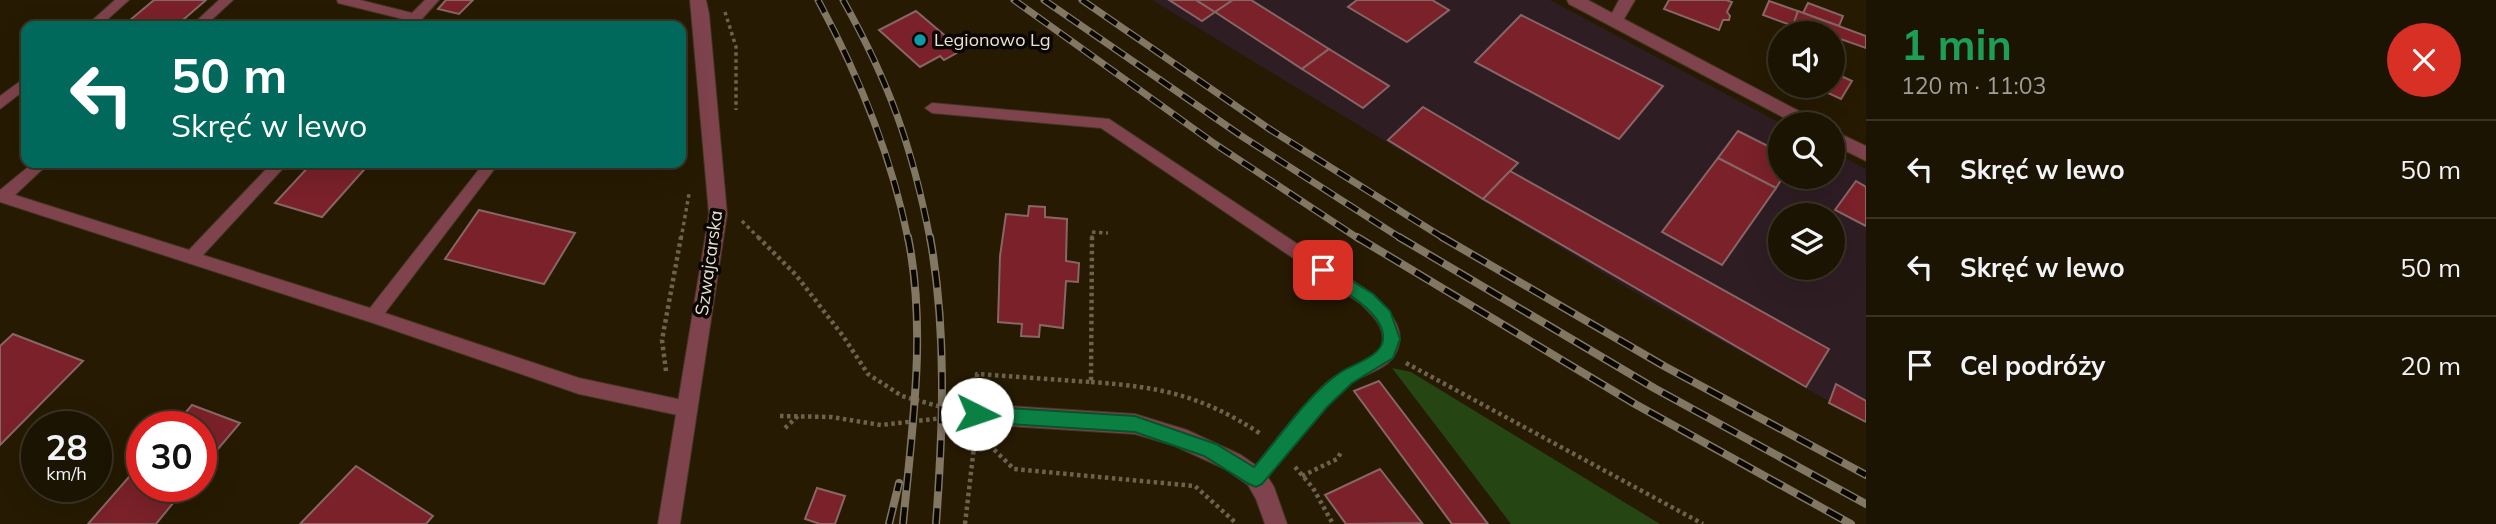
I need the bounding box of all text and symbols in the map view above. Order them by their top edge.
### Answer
text: 1 min [1901,18,2012,71]
map controls [1768,21,1845,280]
button: sound [1768,21,1845,98]
button: close [2387,23,2461,97]
place label: Legionowo Lg [934,28,1051,51]
marker: Legionowo Lg [912,32,928,48]
text: 50 m [171,44,287,105]
icon: left [56,49,147,140]
text: 120 m · 11:03 [1901,71,2046,100]
text: Skręć w lewo [171,105,367,145]
button: search [1768,112,1845,189]
icon: left [1901,150,1939,188]
text: Skręć w lewo [1960,153,2125,186]
text: 50 m [2400,153,2461,186]
button: layers [1768,203,1845,280]
street label: Szwajcarska [690,209,727,317]
pin [1293,240,1353,300]
icon: left [1901,248,1939,286]
icon: arrive [1304,251,1342,289]
text: Skręć w lewo [1960,251,2125,284]
text: 50 m [2400,251,2461,284]
icon: arrive [1901,346,1939,384]
text: Cel podróży [1960,349,2105,382]
text: 20 m [2400,349,2461,382]
position arrow [940,377,1014,451]
speed limit sign: 30 [126,411,217,502]
text: 28 [45,425,88,469]
text: km/h [46,462,87,485]

